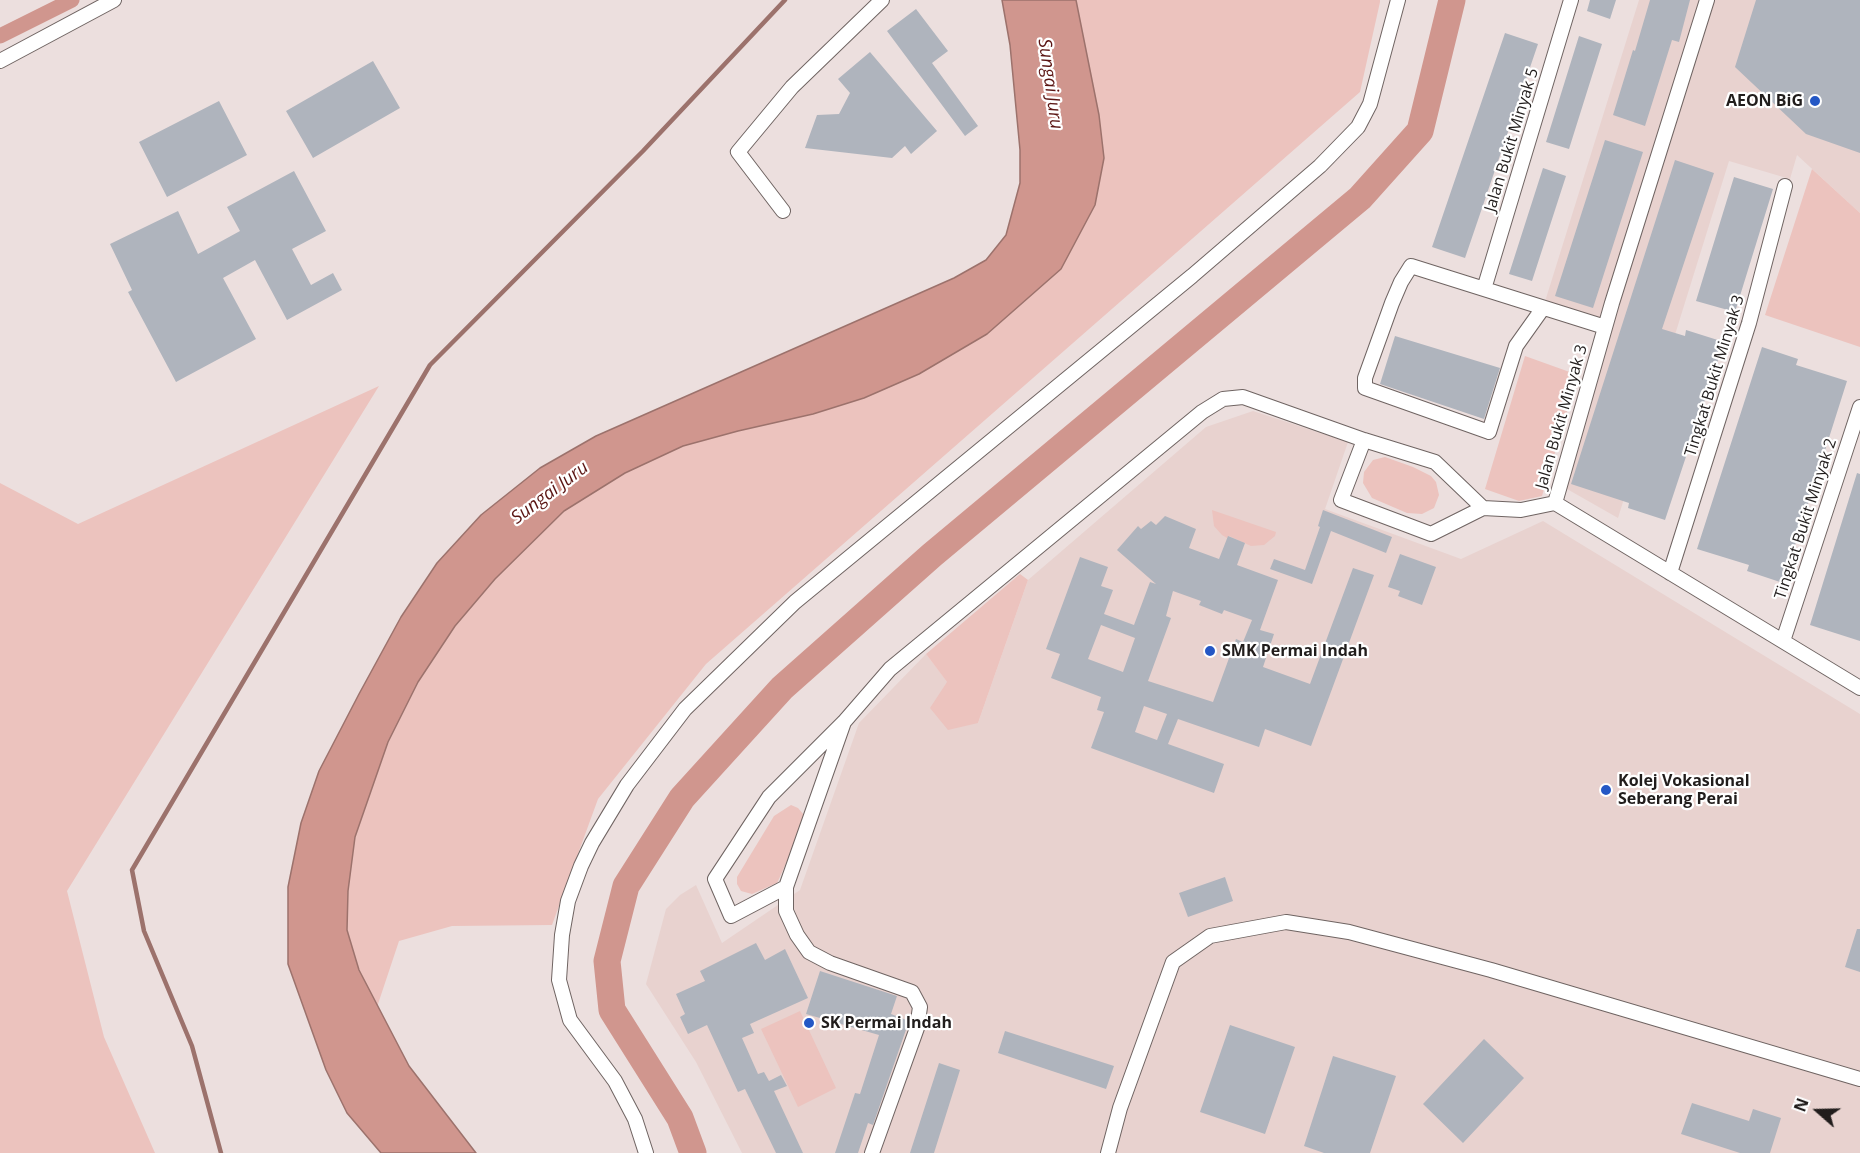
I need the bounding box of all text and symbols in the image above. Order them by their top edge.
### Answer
water label: Sungai Juru [1033,37,1067,131]
street label: Jalan Bukit Minyak 5 [1481,66,1543,214]
place label: AEON BiG [1726,91,1803,111]
marker: AEON BiG [1808,94,1822,108]
street label: Tingkat Bukit Minyak 3 [1681,293,1749,459]
street label: Jalan Bukit Minyak 3 [1532,343,1592,491]
street label: Tingkat Bukit Minyak 2 [1771,436,1841,602]
water label: Sungai Juru [507,457,593,529]
place label: SMK Permai Indah [1222,641,1368,661]
marker: SMK Permai Indah [1203,644,1217,658]
place label: Kolej Vokasional Seberang Perai [1618,771,1750,809]
marker: Kolej Vokasional Seberang Perai [1599,783,1613,797]
place label: SK Permai Indah [821,1013,952,1033]
marker: SK Permai Indah [802,1016,816,1030]
north arrow [1788,1081,1848,1141]
text: N [1789,1095,1814,1115]

